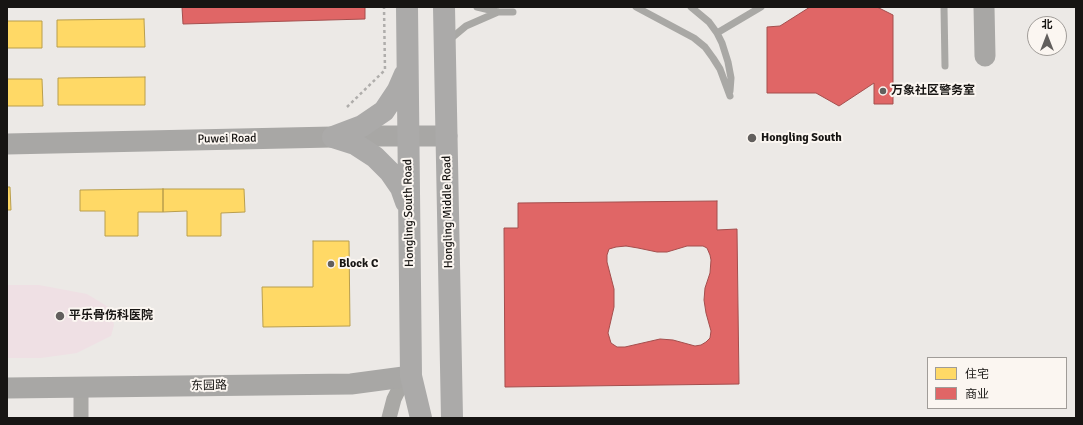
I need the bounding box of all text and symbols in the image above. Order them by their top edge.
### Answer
north arrow [1027,16,1067,56]
text: 北 [1042,18,1053,31]
place label: 万象社区警务室 [891,84,975,98]
marker: 万象社区警务室 [878,86,888,96]
street label: Puwei Road [197,131,257,147]
place label: Hongling South [761,131,842,145]
marker: Hongling South [746,132,758,144]
street label: Hongling Middle Road [440,155,456,269]
street label: Hongling South Road [401,159,417,267]
place label: Block C [339,257,378,271]
marker: Block C [326,259,336,269]
place label: 平乐骨伤科医院 [69,309,153,323]
marker: 平乐骨伤科医院 [54,310,66,322]
legend [927,357,1067,409]
text: 住宅 [965,367,989,382]
street label: 东园路 [191,378,227,394]
text: 商业 [965,387,989,402]

